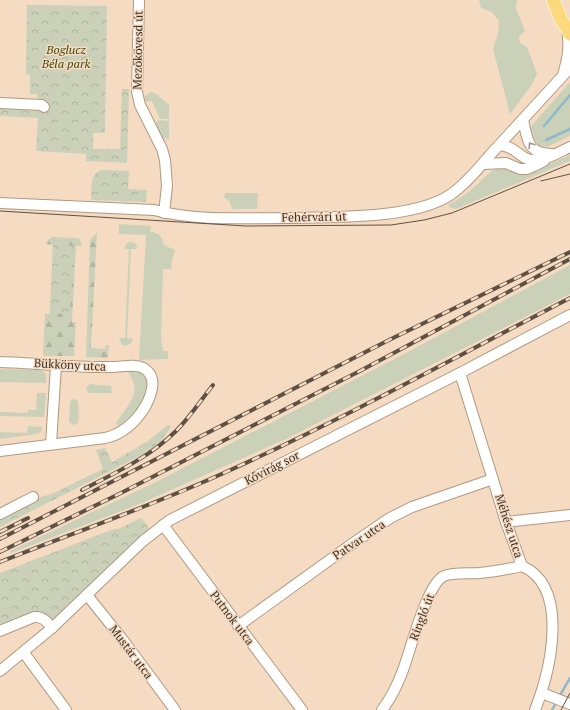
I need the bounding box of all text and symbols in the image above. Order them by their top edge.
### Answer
street label: Mezőkövesd út [129,10,146,90]
park label: Boglucz Béla park [41,42,91,71]
one-way arrow [528,142,536,149]
street label: Fehérvári út [281,208,347,225]
street label: Bükköny utca [34,355,106,374]
street label: Kővirág sor [242,447,302,488]
street label: Méhész utca [492,492,527,560]
street label: Patvar utca [330,517,388,563]
street label: Putnok utca [207,587,258,648]
street label: Ringló út [406,591,438,642]
street label: Mustár utca [106,622,157,682]

